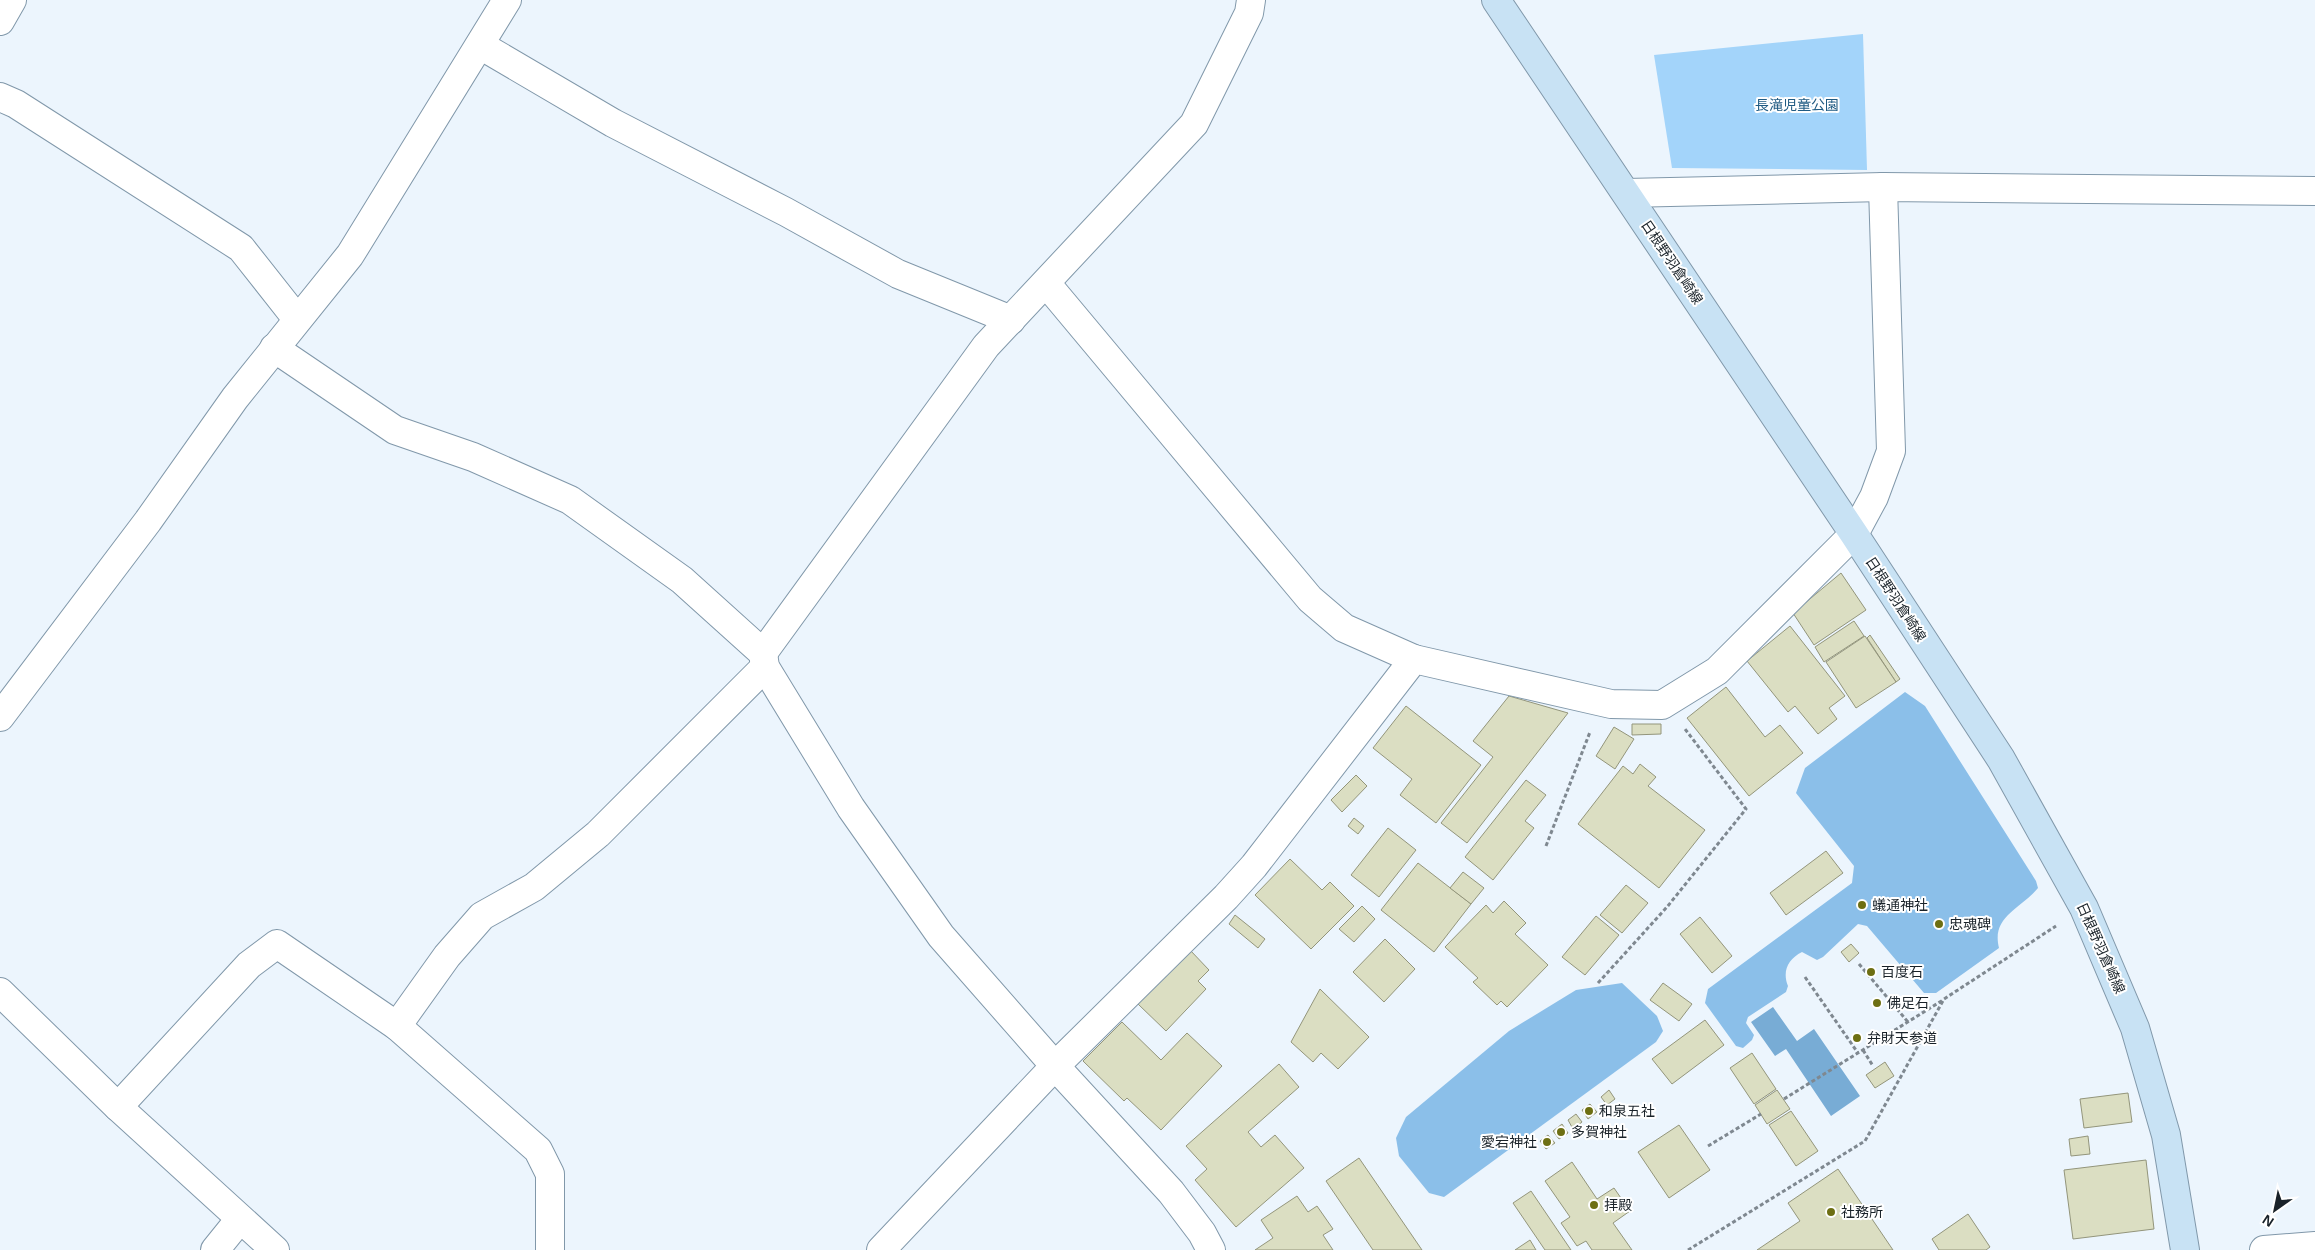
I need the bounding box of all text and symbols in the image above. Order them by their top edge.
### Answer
park label: 長滝児童公園 [1755,97,1839,113]
street label: 日根野羽倉崎線 [1638,217,1706,307]
street label: 日根野羽倉崎線 [1863,554,1929,644]
place label: 蟻通神社 [1872,897,1928,913]
marker: 蟻通神社 [1856,899,1868,911]
street label: 日根野羽倉崎線 [2074,900,2128,996]
place label: 忠魂碑 [1949,916,1991,932]
marker: 忠魂碑 [1933,918,1945,930]
place label: 百度石 [1881,964,1923,980]
marker: 百度石 [1865,966,1877,978]
place label: 佛足石 [1887,995,1929,1011]
marker: 佛足石 [1871,997,1883,1009]
place label: 弁財天参道 [1867,1030,1937,1046]
marker: 弁財天参道 [1851,1032,1863,1044]
place label: 和泉五社 [1599,1103,1655,1119]
marker: 和泉五社 [1583,1105,1595,1117]
place label: 多賀神社 [1571,1124,1627,1140]
marker: 多賀神社 [1555,1126,1567,1138]
place label: 愛宕神社 [1481,1134,1537,1150]
marker: 愛宕神社 [1541,1136,1553,1148]
north arrow [2250,1185,2300,1235]
place label: 拝殿 [1604,1197,1632,1213]
marker: 拝殿 [1588,1199,1600,1211]
place label: 社務所 [1841,1204,1883,1220]
marker: 社務所 [1825,1206,1837,1218]
text: N [2259,1211,2277,1230]

